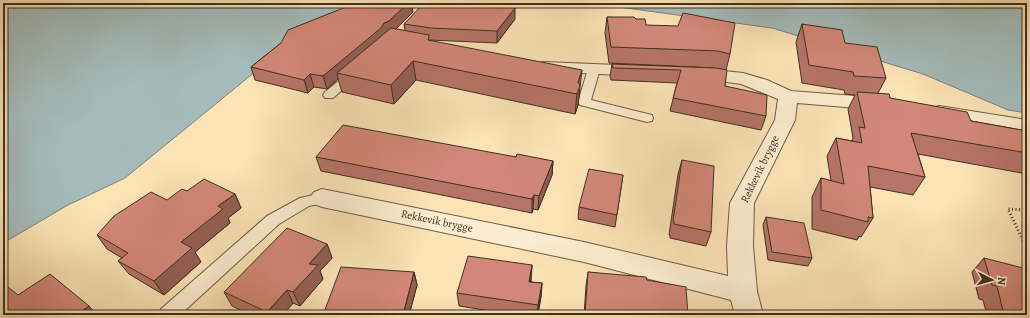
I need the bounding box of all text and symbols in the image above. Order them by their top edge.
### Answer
street label: Rekkevik brygge [737,133,783,205]
street label: Rekkevik brygge [400,206,474,236]
north arrow [972,260,1012,300]
text: N [994,276,1009,286]

